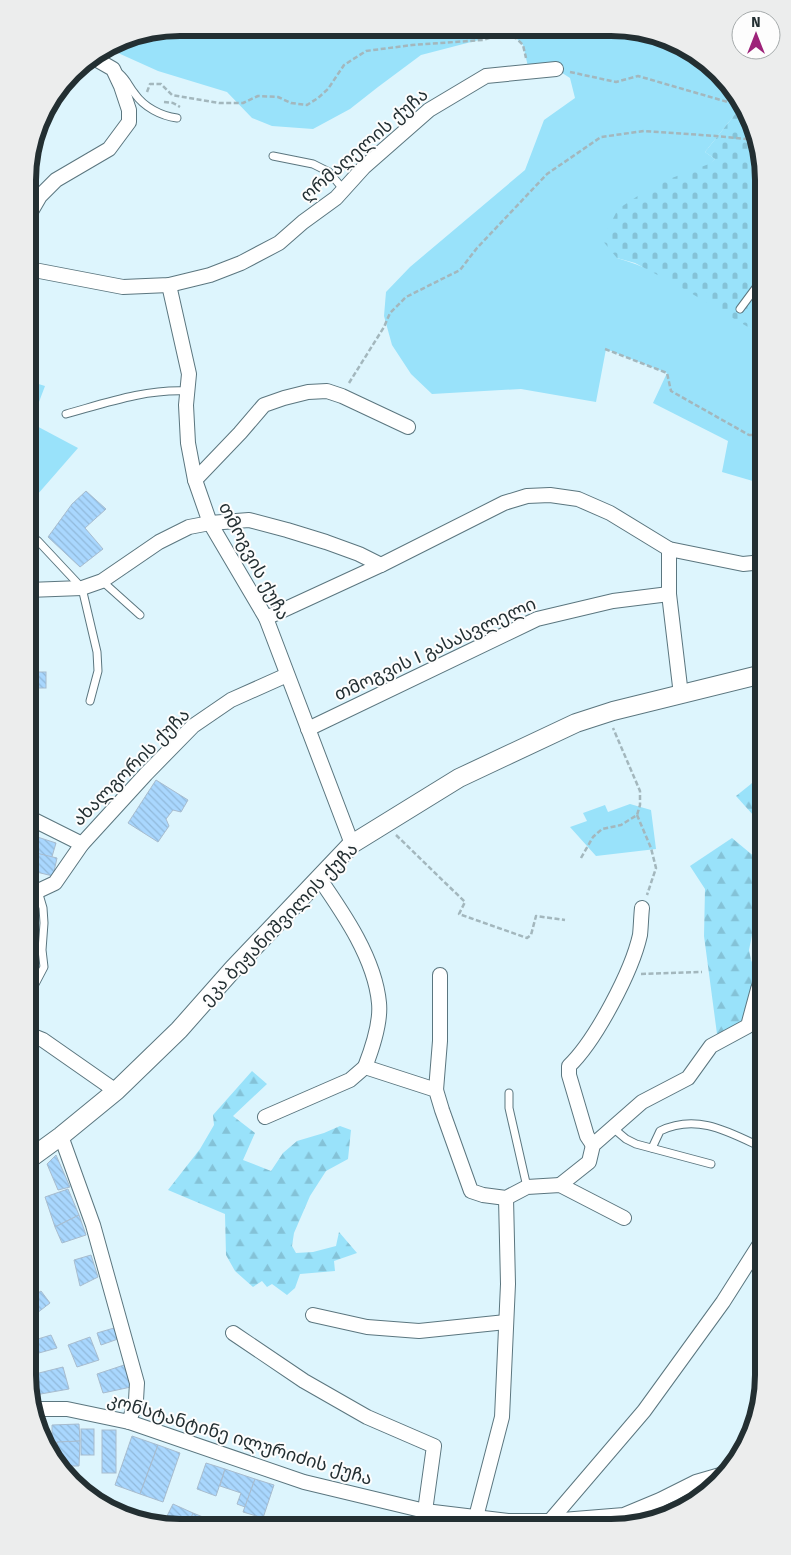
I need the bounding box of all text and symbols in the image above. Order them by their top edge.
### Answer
north arrow [731,10,781,60]
text: N [751,14,761,31]
street label: ღრმაღელის ქუჩა [296,83,432,207]
street label: თმოგვის ქუჩა [214,498,294,624]
street label: თმოგვის I გასასვლელი [331,593,539,705]
street label: ახალგორის ქუჩა [68,704,194,830]
street label: ეკა ბეჟანიშვილის ქუჩა [195,838,363,1010]
street label: კონსტანტინე ილურიძის ქუჩა [105,1388,375,1490]

